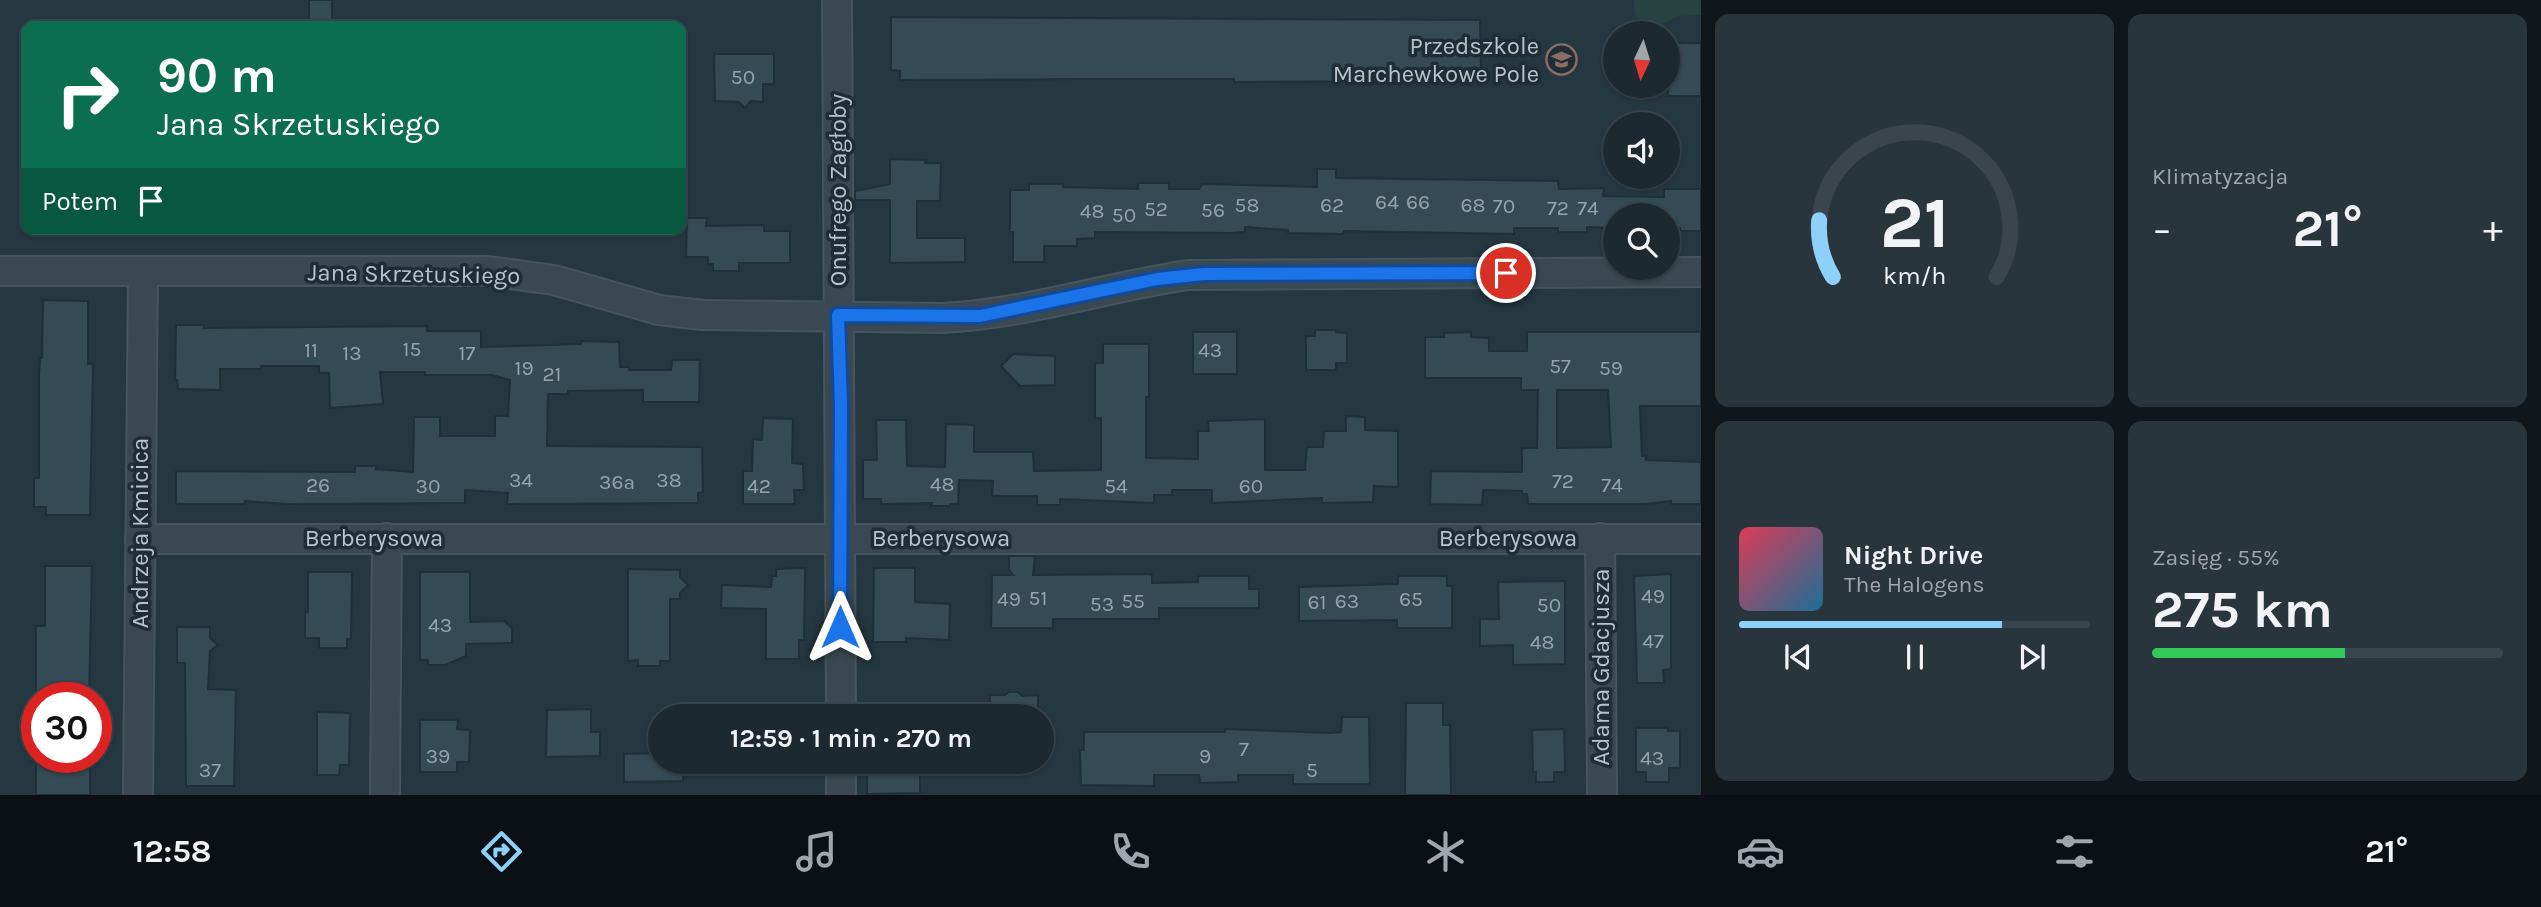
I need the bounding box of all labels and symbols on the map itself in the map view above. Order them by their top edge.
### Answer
north arrow [1603,21,1680,98]
place label: Przedszkole Marchewkowe Pole [1333,32,1539,88]
school or university icon: Przedszkole Marchewkowe Pole [1545,43,1579,77]
house number: 50 [731,65,755,89]
street label: Onufrego Zagłoby [824,94,852,286]
house number: 64 [1375,190,1399,214]
house number: 66 [1406,190,1430,214]
house number: 58 [1235,193,1259,217]
house number: 62 [1320,193,1344,217]
house number: 68 [1461,193,1485,217]
house number: 70 [1493,194,1515,218]
house number: 72 [1547,196,1569,220]
house number: 74 [1577,196,1599,220]
house number: 52 [1144,197,1168,221]
house number: 56 [1201,198,1225,222]
house number: 48 [1080,199,1104,223]
house number: 50 [1112,203,1136,227]
pin [1476,243,1536,303]
street label: Jana Skrzetuskiego [307,258,521,290]
house number: 15 [403,337,421,361]
house number: 11 [304,338,318,362]
house number: 43 [1198,338,1222,362]
house number: 13 [342,341,362,365]
house number: 17 [459,341,476,365]
house number: 57 [1549,354,1571,378]
house number: 19 [514,356,534,380]
house number: 59 [1599,356,1623,380]
house number: 21 [542,362,562,386]
street label: Andrzeja Kmicica [126,438,154,628]
house number: 34 [509,468,533,492]
house number: 38 [656,468,682,492]
house number: 72 [1552,469,1574,493]
house number: 36a [599,470,635,494]
house number: 48 [930,472,954,496]
house number: 26 [306,473,330,497]
house number: 74 [1601,473,1623,497]
house number: 30 [416,474,440,498]
house number: 42 [747,474,771,498]
house number: 54 [1104,474,1128,498]
house number: 60 [1239,474,1263,498]
street label: Berberysowa [305,524,443,552]
street label: Berberysowa [872,524,1010,552]
street label: Berberysowa [1439,524,1577,552]
street label: Adama Gdacjusza [1587,568,1615,766]
house number: 49 [1641,584,1665,608]
house number: 51 [1029,586,1047,610]
house number: 49 [997,587,1021,611]
house number: 65 [1399,587,1423,611]
house number: 55 [1121,589,1145,613]
house number: 63 [1335,589,1359,613]
position arrow [803,590,877,664]
house number: 61 [1308,590,1326,614]
house number: 53 [1090,592,1114,616]
house number: 50 [1537,593,1561,617]
house number: 43 [428,613,452,637]
house number: 47 [1642,629,1664,653]
house number: 48 [1530,630,1554,654]
speed limit sign: 30 [21,682,112,773]
house number: 7 [1239,737,1249,761]
house number: 39 [426,744,450,768]
house number: 9 [1199,744,1211,768]
house number: 43 [1640,746,1664,770]
house number: 37 [199,758,221,782]
house number: 5 [1306,758,1318,782]

